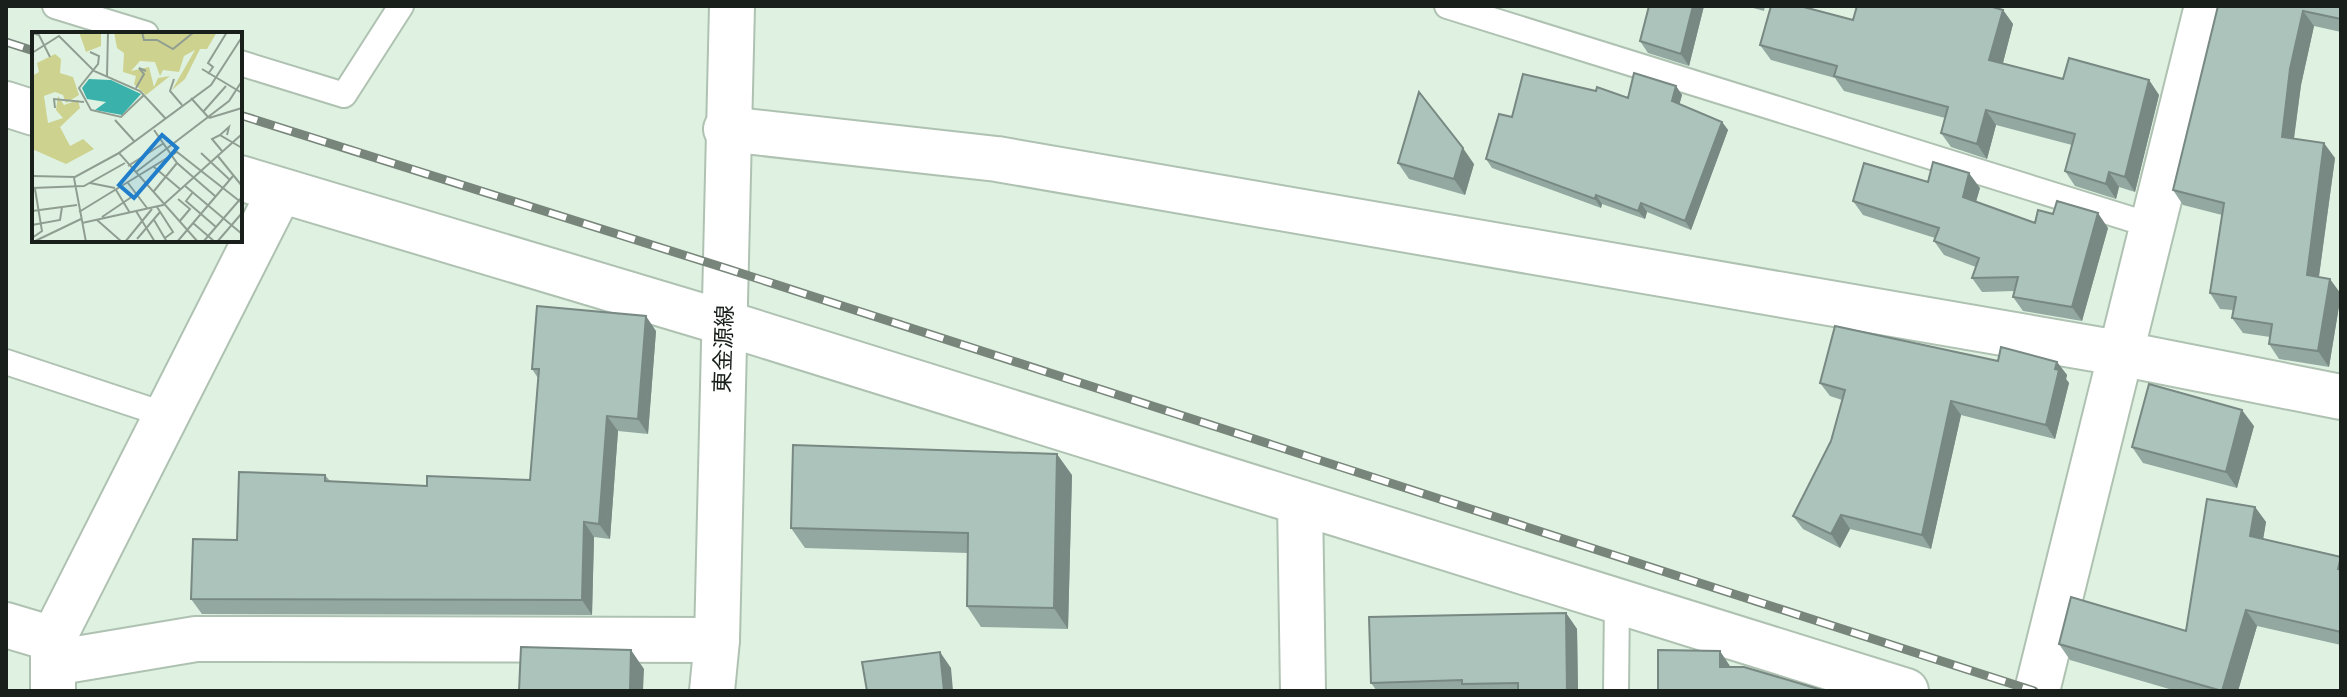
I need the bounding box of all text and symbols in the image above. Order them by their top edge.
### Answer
inset map [32,32,242,242]
street label: 東金源線 [709,305,739,393]

